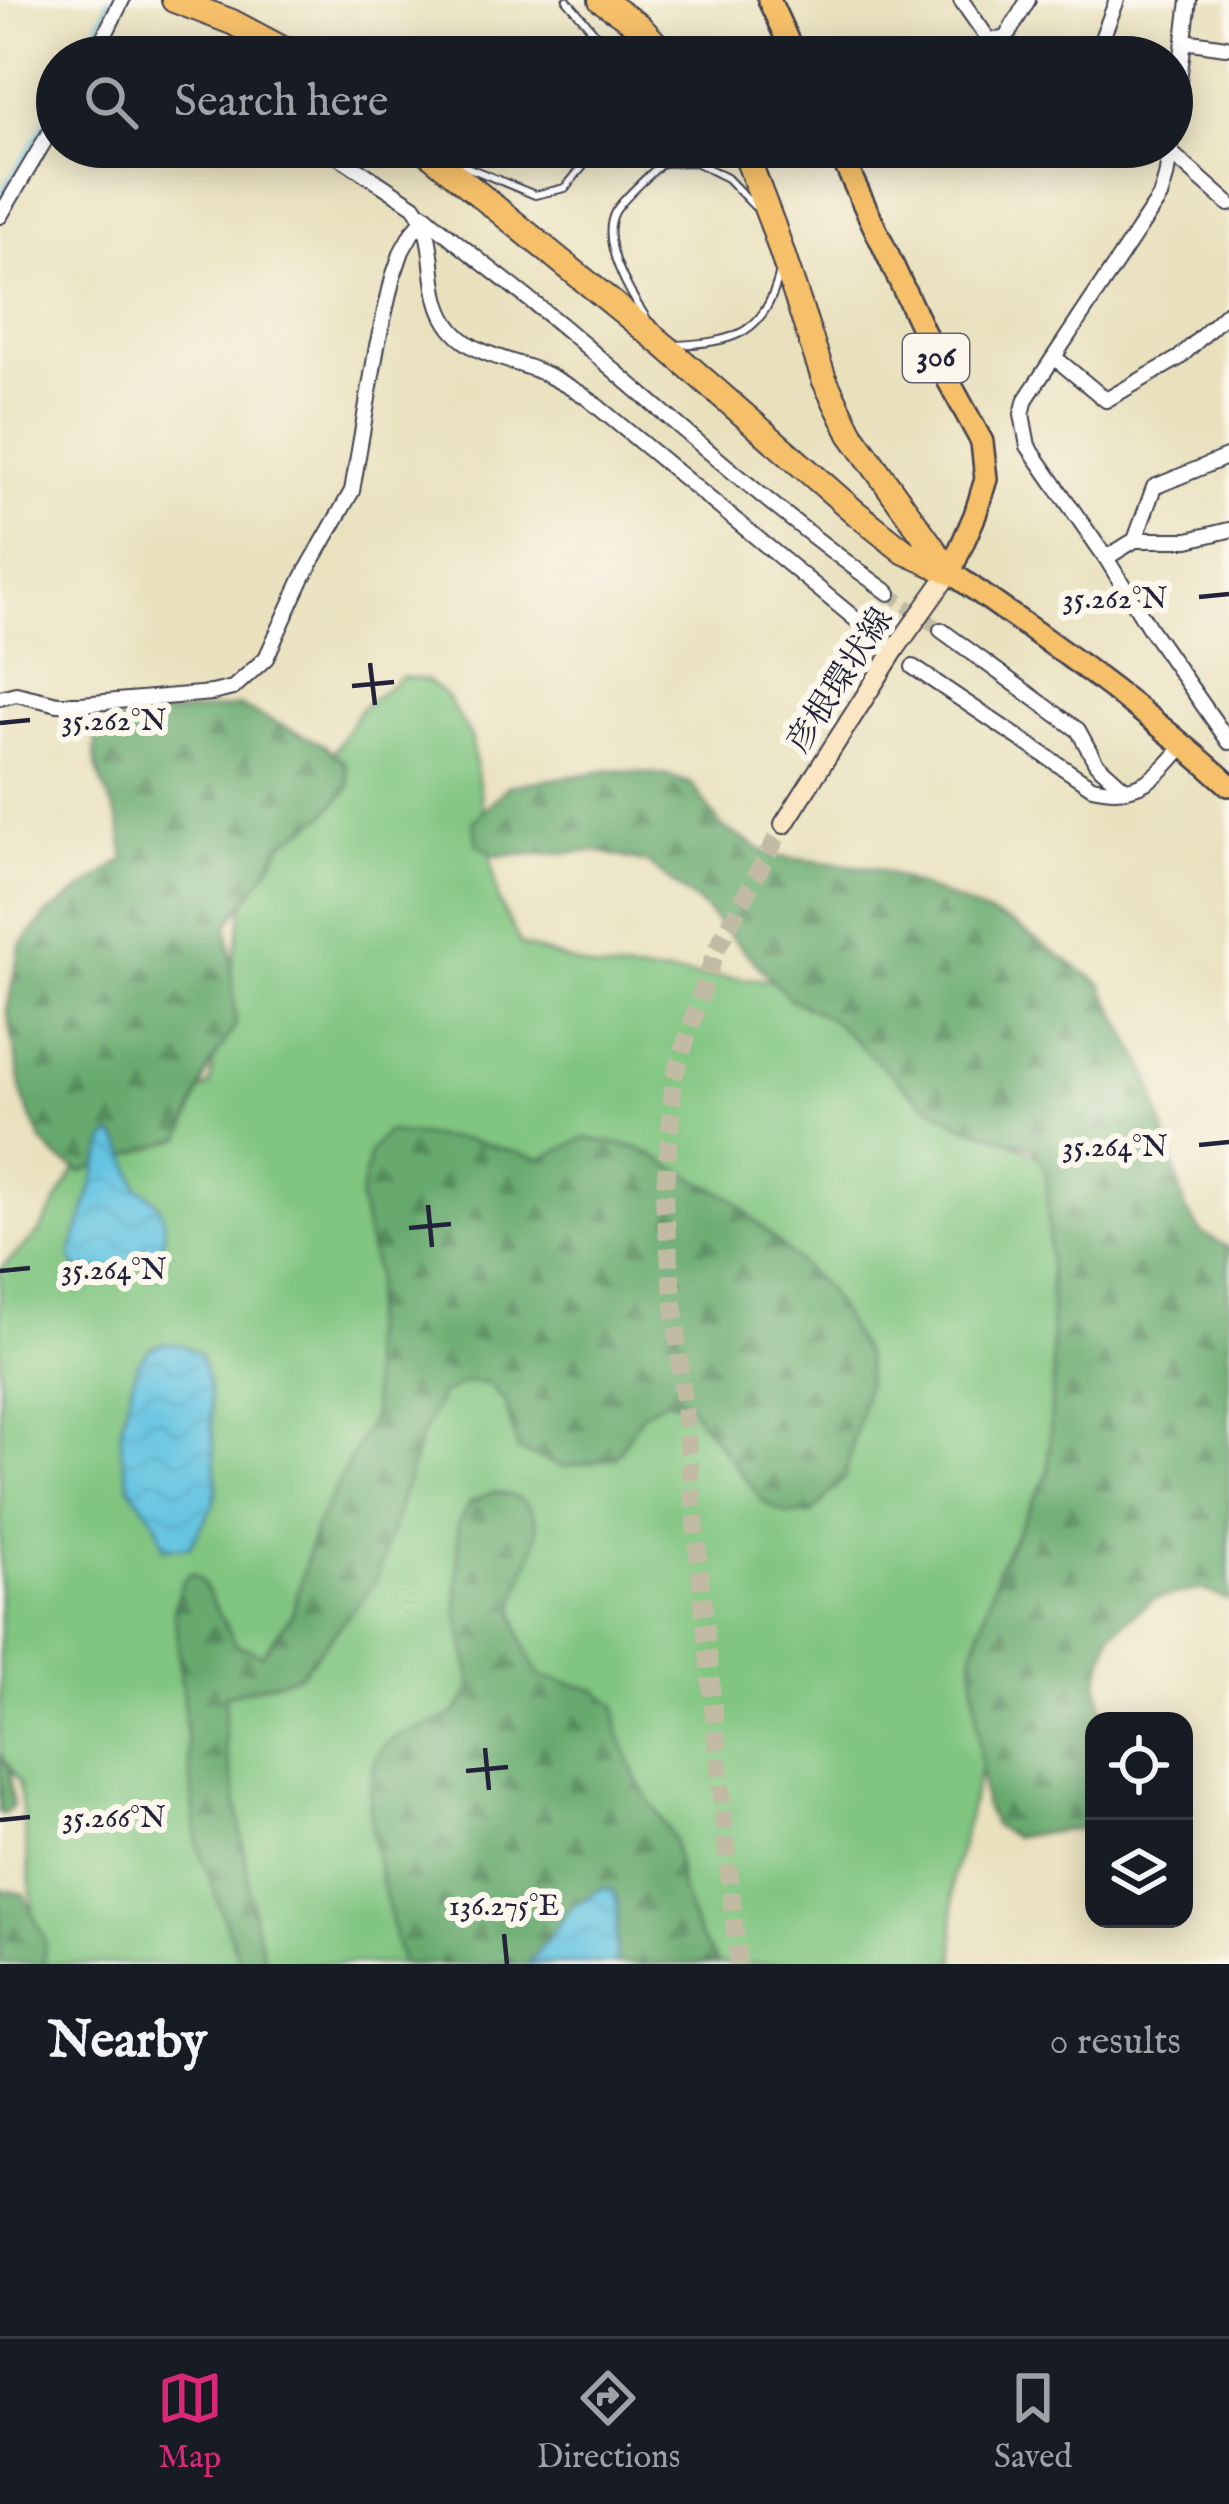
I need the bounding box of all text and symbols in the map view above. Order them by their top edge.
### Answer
search box [36,36,1193,168]
icon: search [78,69,144,135]
text: Search here [174,74,388,131]
road number: 306 [903,334,969,382]
text: 35.262°N [1063,581,1167,619]
street label: 彦根環状線 [778,600,904,762]
text: 35.262°N [62,703,166,741]
text: 35.264°N [1062,1129,1168,1167]
text: 35.264°N [61,1252,167,1290]
map controls [1085,1712,1193,1928]
button: locate [1085,1712,1193,1820]
text: 35.266°N [62,1800,166,1838]
button: layers [1085,1820,1193,1928]
text: 136.275°E [449,1888,559,1926]
text: Nearby [48,2010,207,2075]
text: 0 results [1049,2018,1181,2067]
tab: Map [157,2365,223,2479]
tab: Directions [537,2365,680,2479]
tab: Saved [994,2365,1072,2479]

